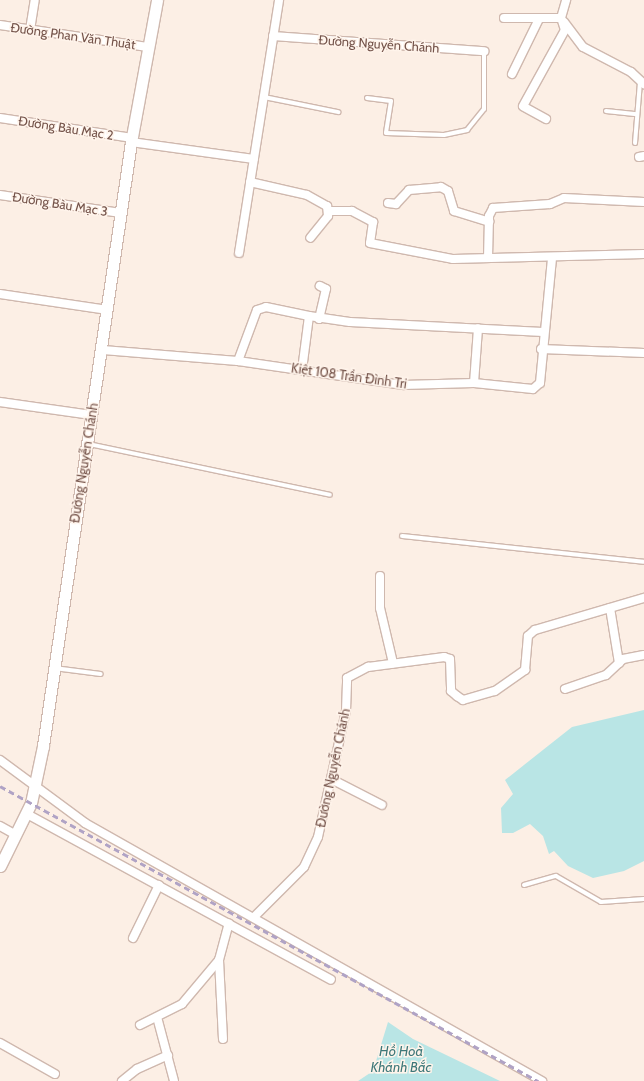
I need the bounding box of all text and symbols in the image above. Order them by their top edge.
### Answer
street label: Đường Phan Văn Thuật [10,20,136,52]
street label: Đường Nguyễn Chánh [318,32,440,56]
street label: Đường Bàu Mạc 2 [17,113,115,143]
street label: Đường Bàu Mạc 3 [11,189,109,219]
street label: Kiệt 108 Trần Đình Tri [290,360,408,392]
street label: Đường Nguyễn Chánh [67,402,101,524]
street label: Đường Nguyễn Chánh [313,707,353,829]
water label: Hồ Hoà Khánh Bắc [371,1043,431,1076]

